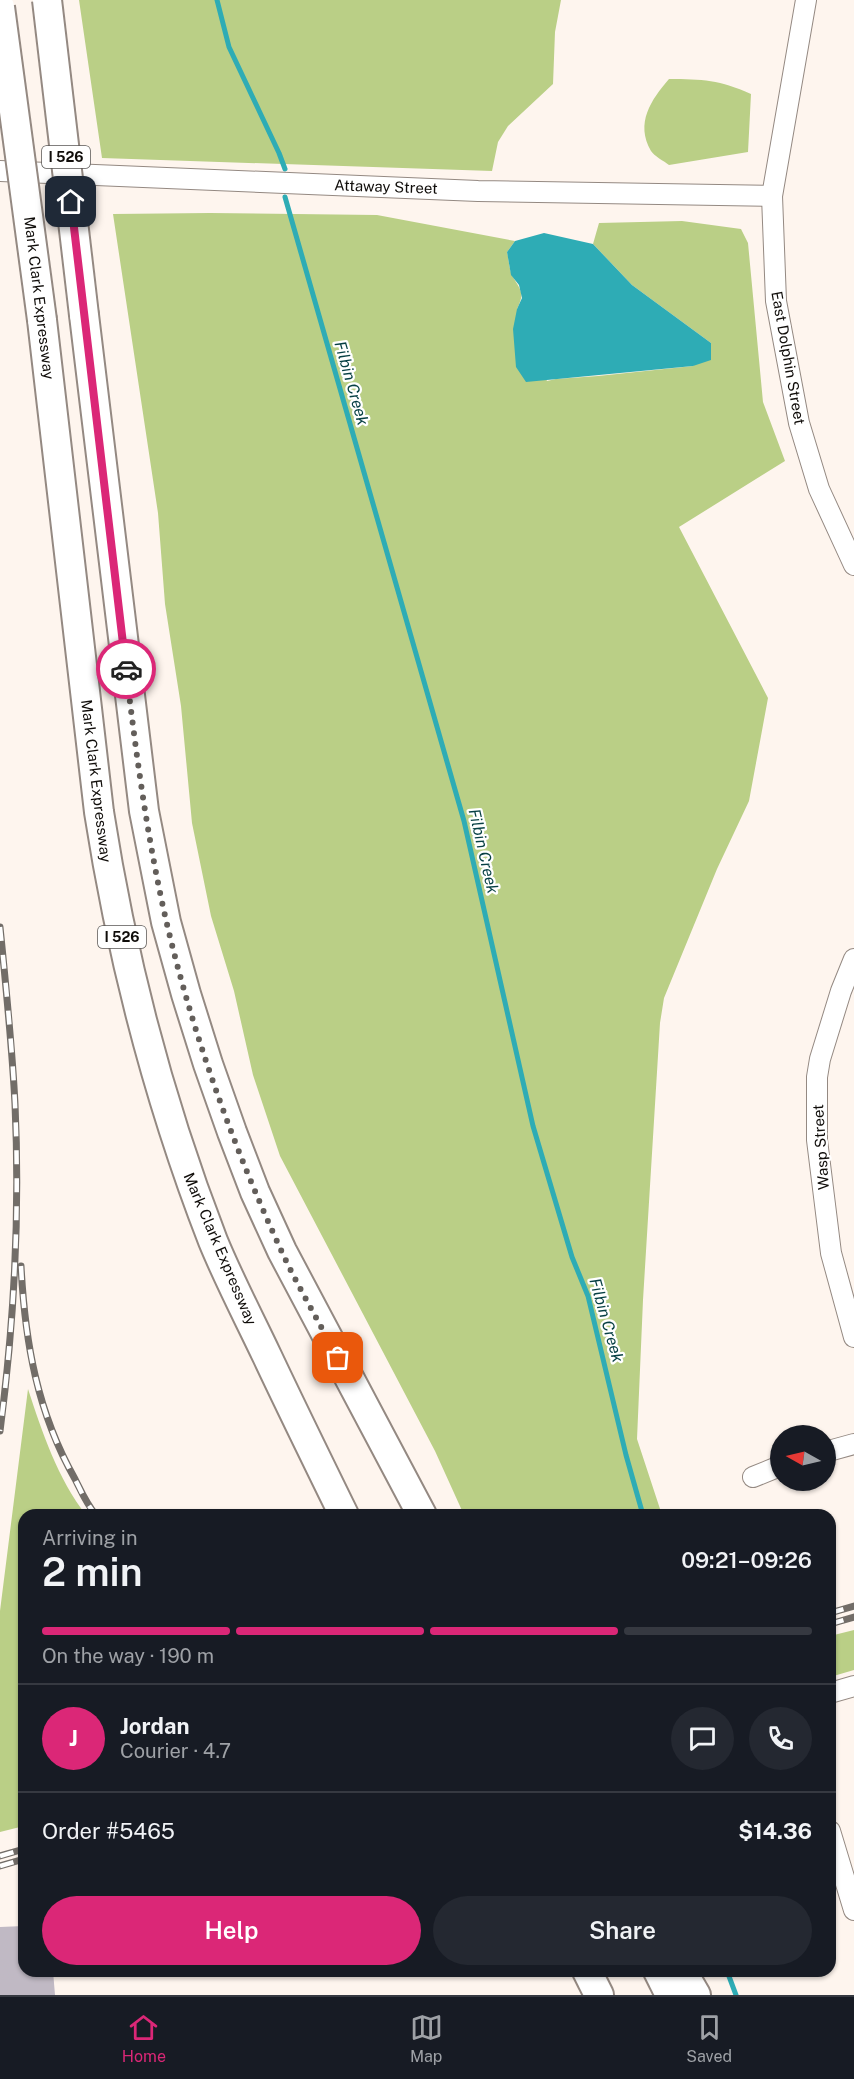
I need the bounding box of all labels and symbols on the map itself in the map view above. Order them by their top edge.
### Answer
road number: I 526 [42,146,90,168]
pin [45,176,96,227]
street label: Attaway Street [334,176,438,197]
street label: Mark Clark Expressway [21,216,58,380]
street label: East Dolphin Street [768,290,809,426]
water label: Filbin Creek [330,339,373,428]
courier [96,639,156,699]
street label: Mark Clark Expressway [78,699,115,863]
water label: Filbin Creek [465,807,503,896]
road number: I 526 [98,926,146,948]
street label: Wasp Street [809,1104,832,1190]
street label: Mark Clark Expressway [181,1170,260,1328]
water label: Filbin Creek [585,1276,628,1365]
pin [312,1332,363,1383]
north arrow [770,1425,836,1491]

